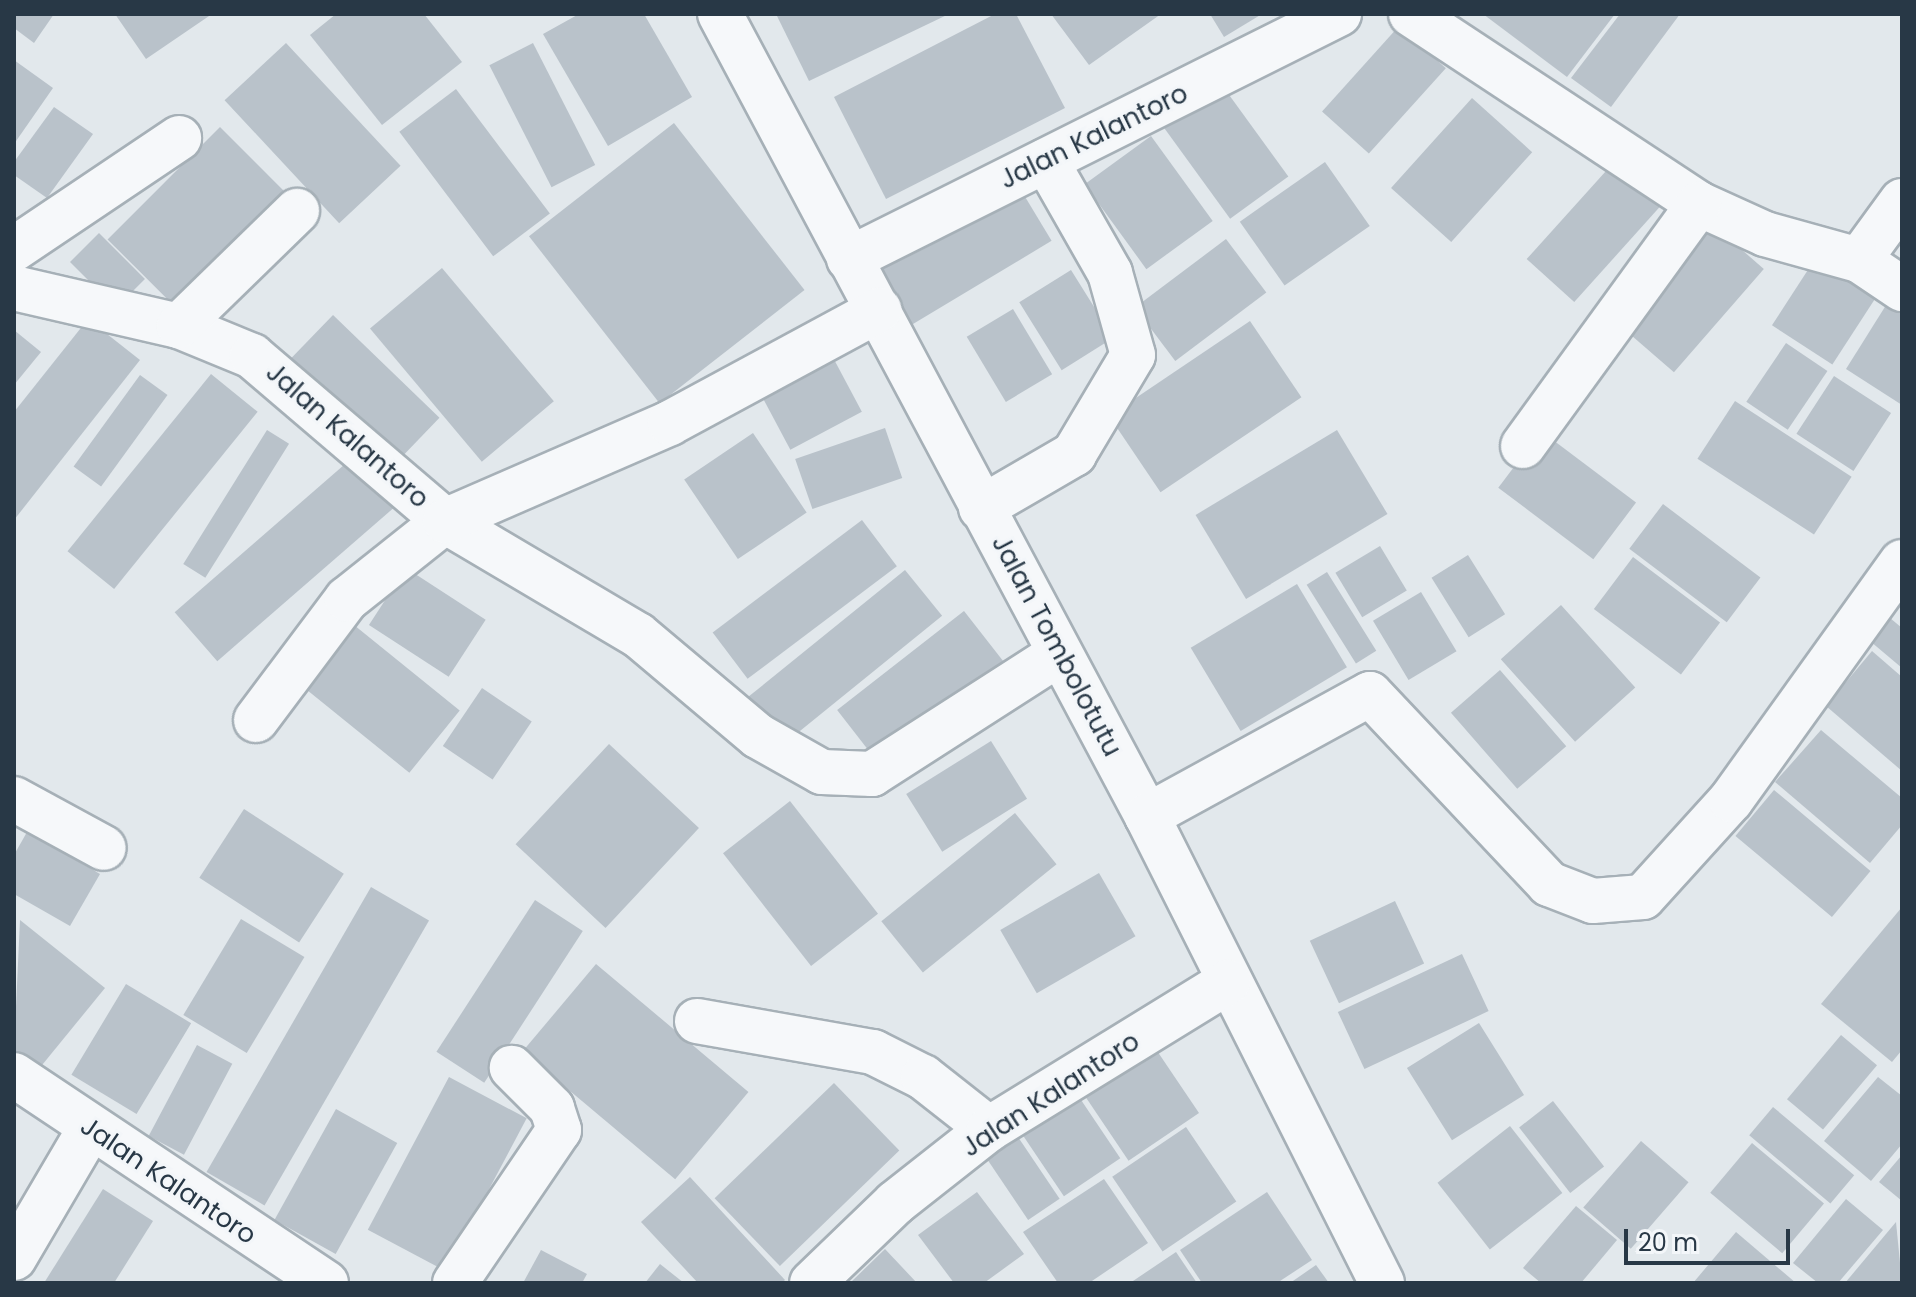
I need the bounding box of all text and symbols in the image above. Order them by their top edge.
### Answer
street label: Jalan Kalantoro [995,78,1193,196]
street label: Jalan Kalantoro [259,357,435,515]
street label: Jalan Tombolotutu [985,530,1127,762]
street label: Jalan Kalantoro [956,1026,1146,1164]
street label: Jalan Kalantoro [74,1111,262,1251]
scale bar [1628,1213,1794,1263]
text: 20 m [1638,1226,1698,1259]

